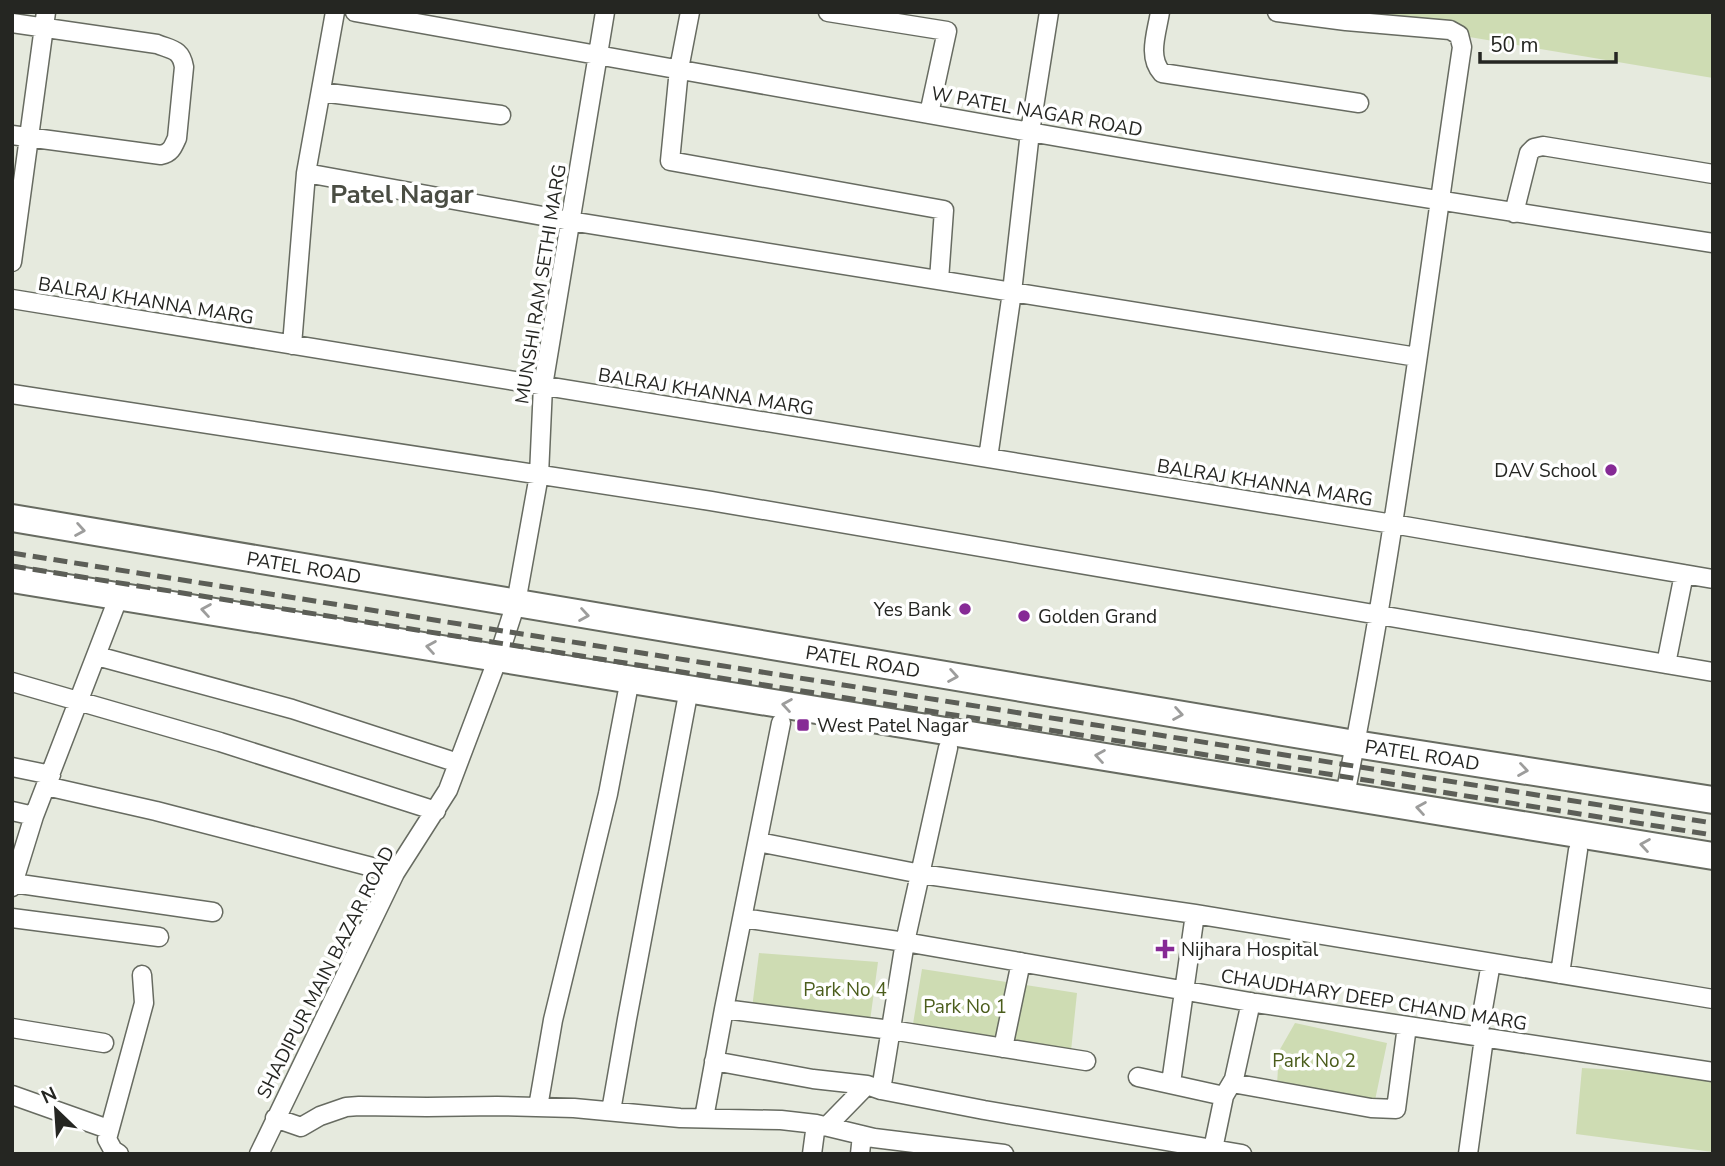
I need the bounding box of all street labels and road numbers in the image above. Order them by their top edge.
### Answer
street label: W PATEL NAGAR ROAD [929,81,1145,143]
street label: MUNSHI RAM SETHI MARG [509,163,573,406]
street label: BALRAJ KHANNA MARG [36,271,256,331]
street label: BALRAJ KHANNA MARG [596,362,816,422]
street label: BALRAJ KHANNA MARG [1155,453,1375,513]
street label: PATEL ROAD [244,546,363,591]
street label: PATEL ROAD [804,640,922,685]
street label: PATEL ROAD [1363,734,1481,777]
street label: SHADIPUR MAIN BAZAR ROAD [251,842,401,1103]
street label: CHAUDHARY DEEP CHAND MARG [1219,963,1529,1037]

